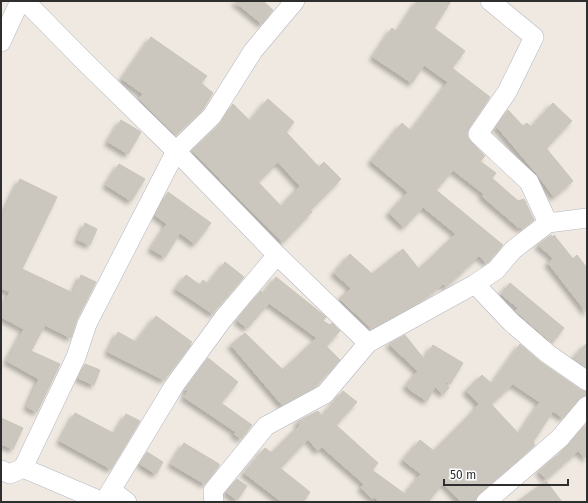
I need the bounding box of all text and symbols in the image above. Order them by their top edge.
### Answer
scale bar [444,461,568,487]
text: 50 m [450,468,476,482]

